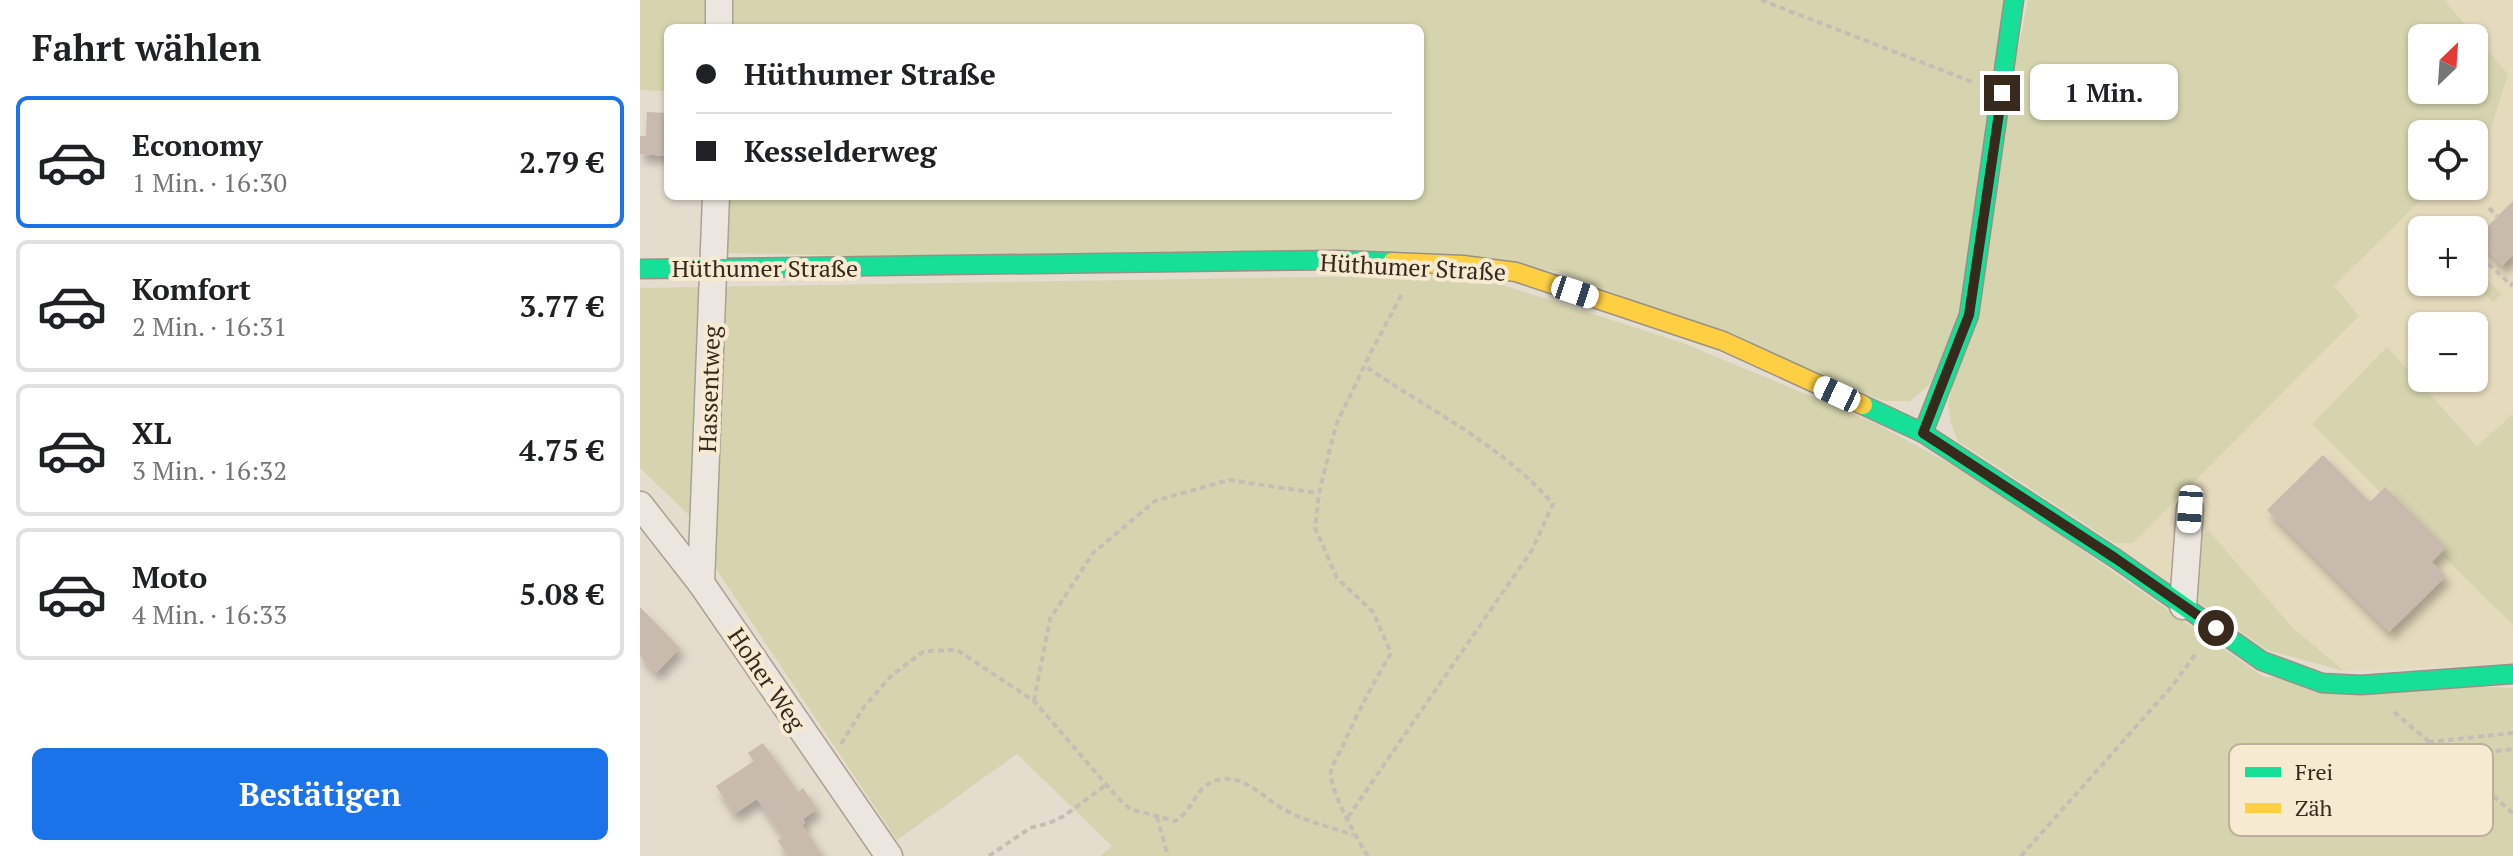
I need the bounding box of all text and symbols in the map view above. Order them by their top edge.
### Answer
text: Fahrt wählen [32,24,261,71]
north arrow [2408,24,2488,104]
map controls [2408,24,2488,392]
text: Hüthumer Straße [744,54,996,94]
callout: 1 Min. [2030,65,2178,121]
route end [1984,75,2020,111]
text: 1 Min. [2065,75,2143,109]
button: locate [2408,120,2488,200]
text: Economy [132,125,263,165]
icon: car [36,126,108,198]
text: Kesselderweg [744,131,937,171]
text: 2.79 € [519,142,604,182]
text: 1 Min. · 16:30 [132,165,287,199]
button: + [2408,216,2488,296]
street label: Hüthumer Straße [1319,246,1507,288]
street label: Hüthumer Straße [672,252,858,284]
text: Komfort [132,269,251,309]
icon: car [36,270,108,342]
car [1548,273,1602,311]
text: 3.77 € [519,286,604,326]
text: 2 Min. · 16:31 [132,309,287,343]
button: − [2408,312,2488,392]
street label: Hassentweg [691,324,727,453]
car [1810,373,1864,415]
text: XL [132,413,171,453]
icon: car [36,414,108,486]
text: 4.75 € [519,430,604,470]
text: 3 Min. · 16:32 [132,453,287,487]
car [2176,484,2204,534]
text: Moto [132,557,207,597]
icon: car [36,558,108,630]
text: 5.08 € [519,574,604,614]
text: 4 Min. · 16:33 [132,597,287,631]
route start [2198,610,2234,646]
street label: Hoher Weg [721,621,813,737]
legend [2229,744,2493,836]
button: Bestätigen [32,748,608,840]
text: Frei [2295,757,2333,786]
text: Zäh [2295,793,2333,822]

